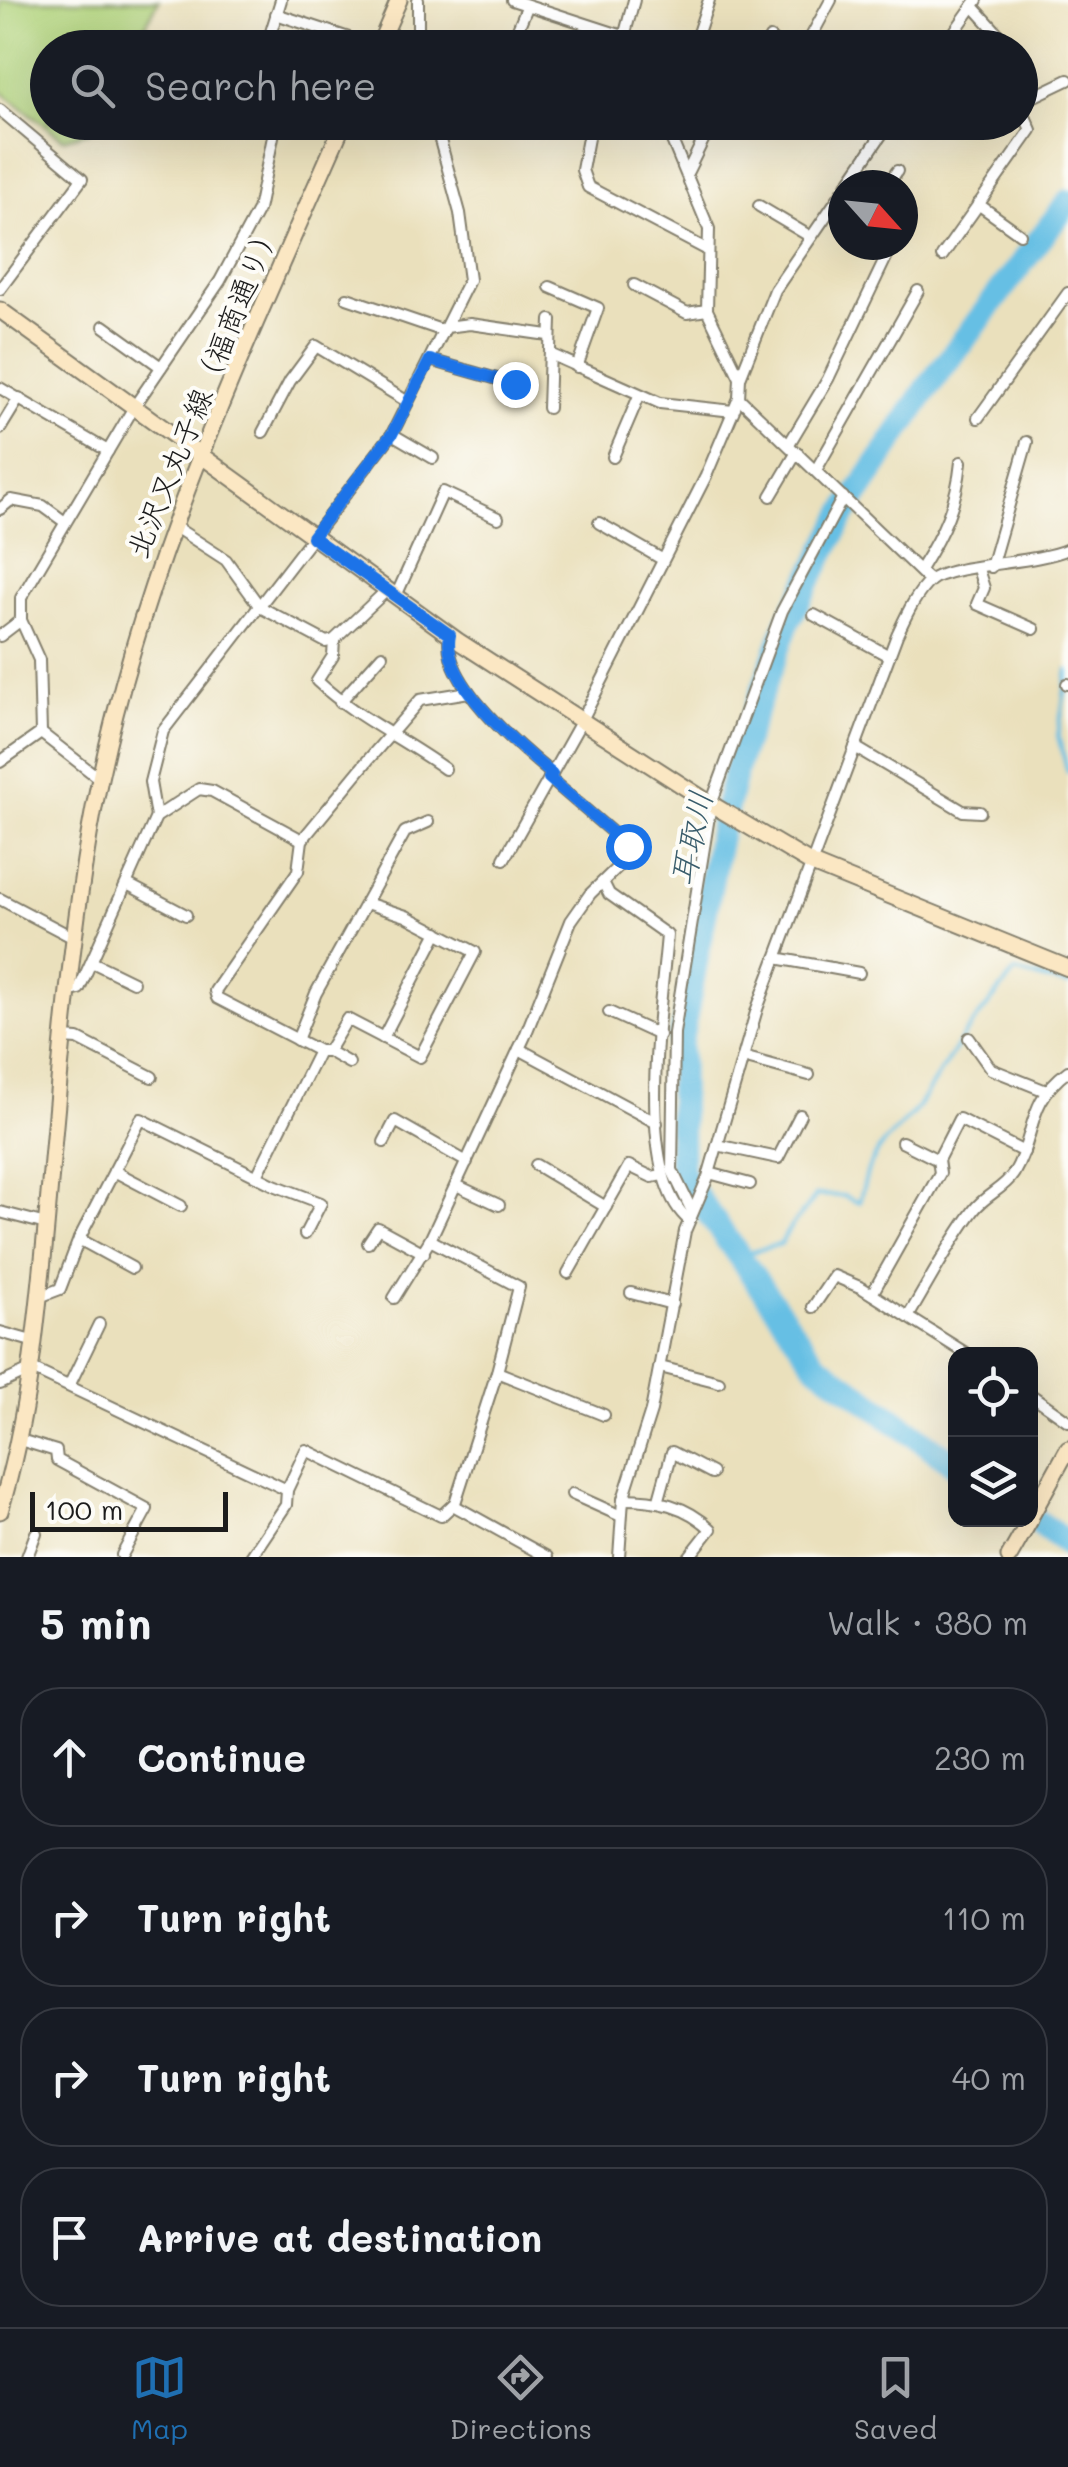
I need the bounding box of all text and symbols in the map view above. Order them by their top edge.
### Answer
search box [30,30,1038,140]
icon: search [65,58,120,113]
text: Search here [145,60,376,110]
north arrow [828,170,918,260]
street label: 北沢又丸子線（福商通り） [116,215,288,563]
route end [493,362,539,408]
water label: 耳取川 [659,787,721,889]
route start [606,824,652,870]
map controls [948,1347,1038,1527]
button: locate [948,1347,1038,1437]
button: layers [948,1437,1038,1527]
scale bar [30,1487,228,1532]
text: 100 m [45,1491,123,1527]
text: 5 min [40,1595,151,1650]
text: Walk · 380 m [827,1601,1028,1643]
icon: ahead [42,1730,97,1785]
text: Continue [137,1732,306,1782]
text: 230 m [934,1736,1026,1778]
icon: right [42,1890,97,1945]
text: Turn right [137,1892,331,1942]
text: 110 m [942,1896,1026,1938]
icon: right [42,2050,97,2105]
text: Turn right [137,2052,331,2102]
text: 40 m [952,2056,1026,2098]
icon: arrive [42,2210,97,2265]
text: Arrive at destination [137,2212,542,2262]
tab: Map [131,2350,188,2446]
tab: Directions [450,2350,592,2446]
tab: Saved [854,2350,937,2446]

